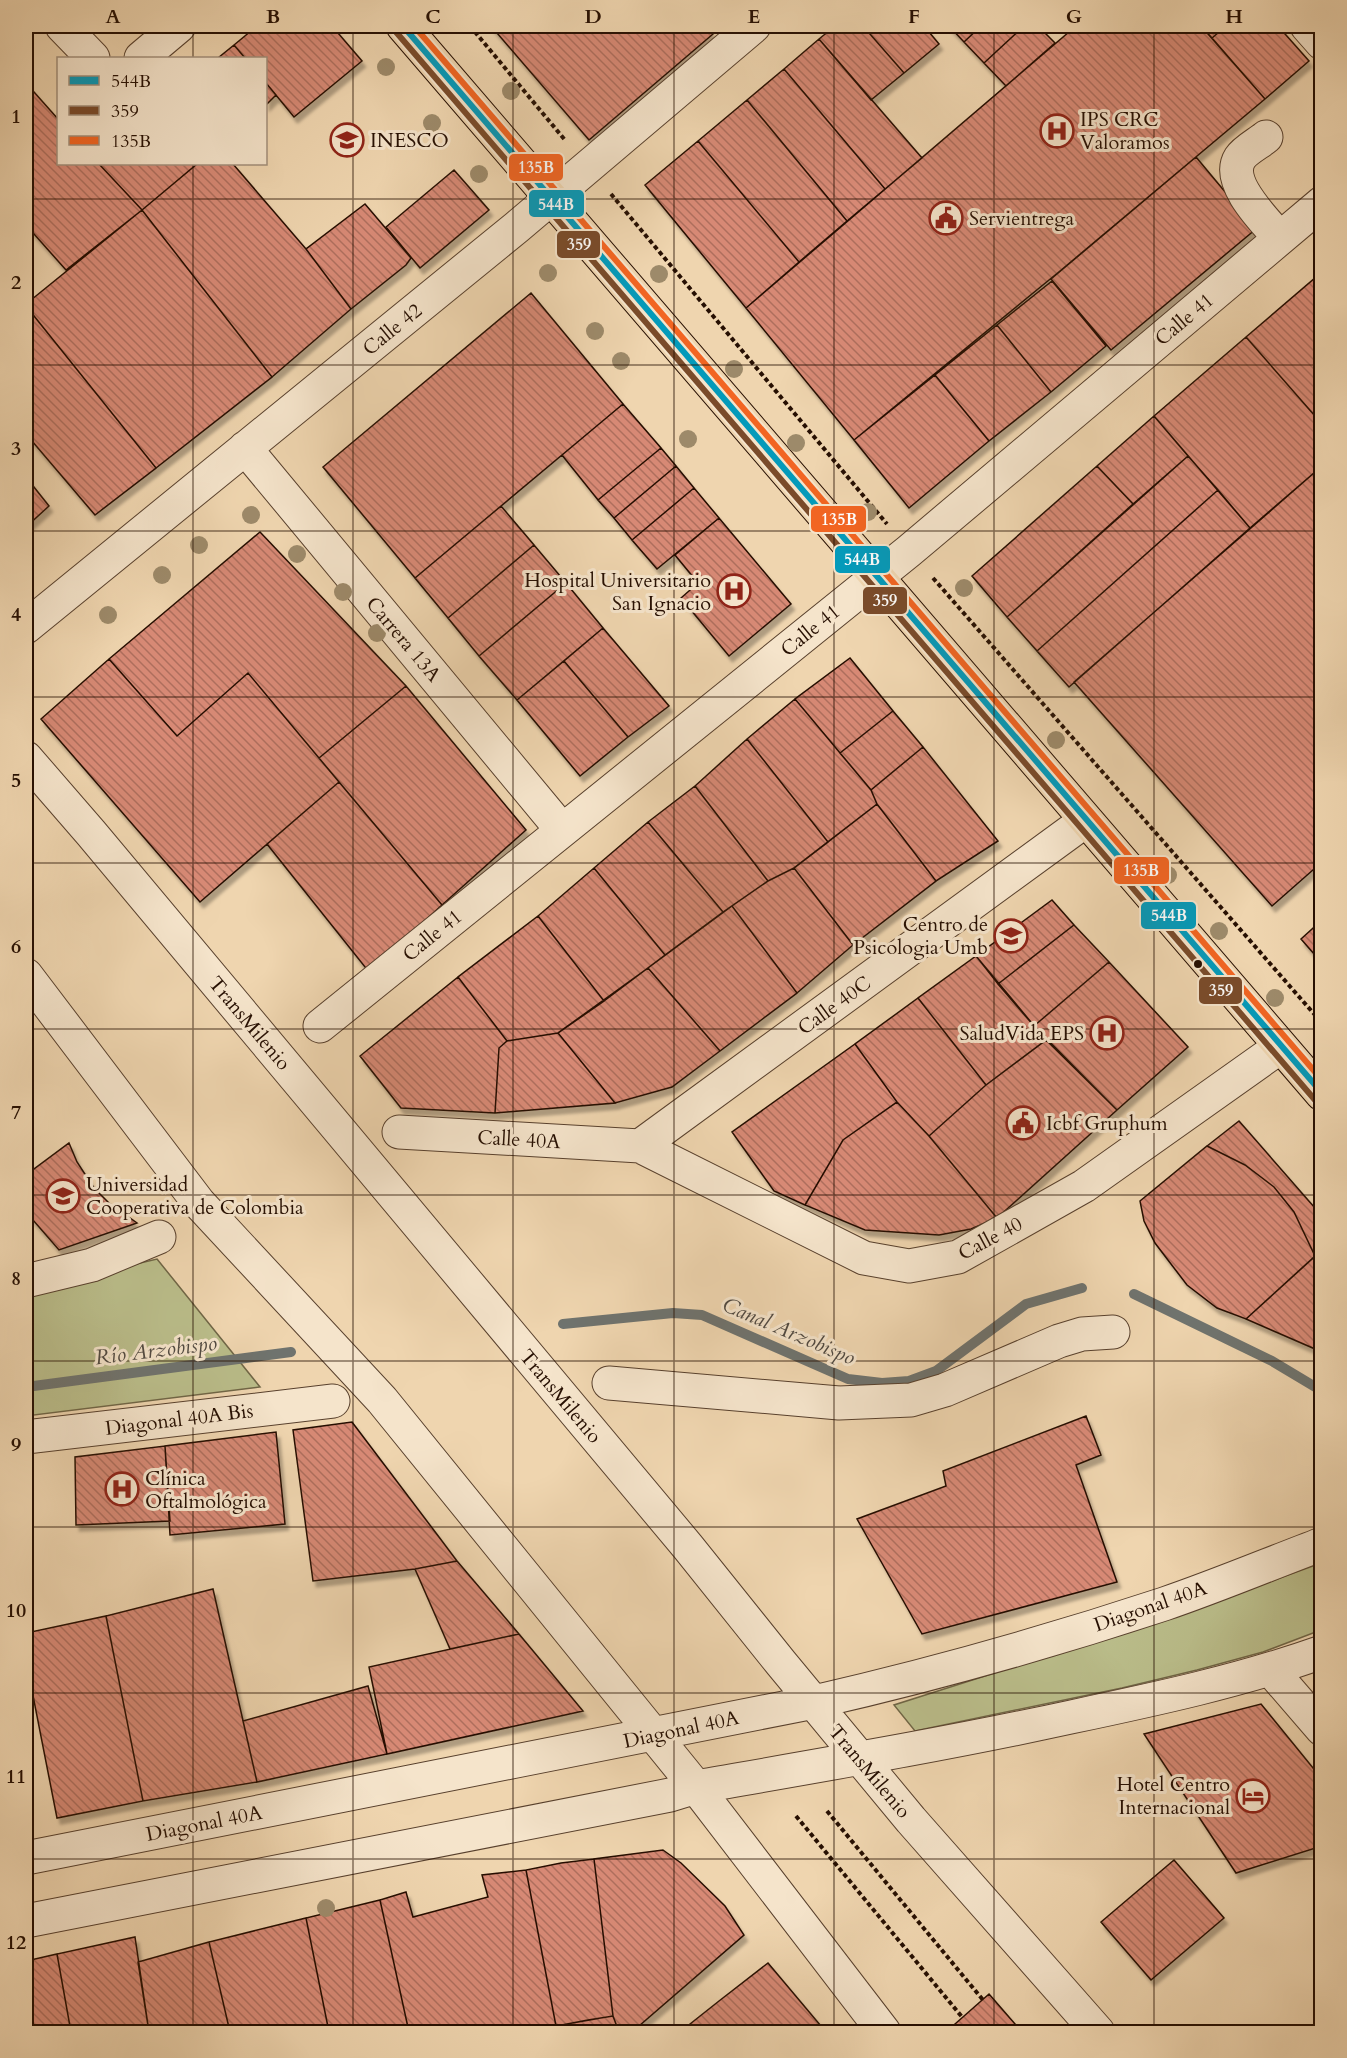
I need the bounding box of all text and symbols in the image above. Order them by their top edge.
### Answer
text: A [105,3,121,30]
text: B [266,3,280,30]
text: C [425,3,441,30]
text: D [584,3,602,30]
text: E [748,3,760,30]
text: F [908,3,920,30]
text: G [1066,3,1082,30]
text: H [1225,3,1243,30]
legend [57,57,267,165]
text: 544B [111,69,151,94]
text: 359 [111,99,139,124]
text: 1 [11,103,21,130]
place label: IPS CRC Valoramos [1080,106,1170,156]
hospital icon: IPS CRC Valoramos [1039,113,1075,149]
school or university icon: INESCO [329,122,365,158]
place label: INESCO [370,127,449,154]
text: 135B [111,129,151,154]
line badge: 135B [508,153,564,182]
text: 135B [518,157,554,179]
line badge: 544B [528,189,585,218]
text: 544B [538,194,574,216]
public building icon: Servientrega [928,200,964,236]
place label: Servientrega [969,205,1074,232]
line badge: 359 [556,230,601,259]
text: 359 [567,234,591,256]
text: 2 [11,269,21,296]
street label: Calle 41 [1149,287,1219,352]
street label: Calle 42 [357,297,428,362]
text: 3 [11,435,21,462]
line badge: 135B [810,505,867,533]
text: 135B [821,509,857,531]
line badge: 544B [834,545,891,574]
text: 544B [844,549,880,571]
place label: Hospital Universitario San Ignacio [524,567,711,617]
hospital icon: Hospital Universitario San Ignacio [716,573,752,609]
line badge: 359 [862,586,908,615]
text: 359 [873,590,897,612]
street label: Carrera 13A [360,591,448,688]
street label: Calle 41 [775,598,846,663]
text: 4 [11,601,21,628]
text: 5 [11,767,21,794]
line badge: 135B [1113,856,1170,885]
text: 135B [1123,860,1159,882]
line badge: 544B [1140,901,1197,930]
street label: Calle 41 [397,903,468,968]
text: 544B [1151,905,1187,927]
place label: Centro de Psicologia Umb [853,911,988,961]
school or university icon: Centro de Psicologia Umb [993,918,1029,954]
text: 6 [11,933,21,960]
unlabelled marker [1192,958,1204,970]
street label: Calle 40C [792,970,876,1041]
street label: TransMilenio [202,971,297,1076]
line badge: 359 [1198,976,1243,1005]
text: 359 [1209,980,1233,1002]
hospital icon: SaludVida EPS [1089,1015,1125,1051]
place label: SaludVida EPS [959,1020,1084,1047]
text: 7 [11,1099,21,1126]
public building icon: Icbf Gruphum [1005,1105,1041,1141]
place label: Icbf Gruphum [1046,1110,1168,1137]
street label: Calle 40A [477,1124,562,1155]
place label: Universidad Cooperativa de Colombia [86,1171,304,1221]
school or university icon: Universidad Cooperativa de Colombia [45,1178,81,1214]
street label: Calle 40 [953,1210,1027,1267]
text: 8 [11,1265,21,1292]
water label: Canal Arzobispo [718,1290,860,1373]
water label: Río Arzobispo [93,1329,219,1372]
street label: TransMilenio [513,1344,608,1449]
street label: Diagonal 40A Bis [103,1397,255,1442]
text: 9 [11,1431,21,1458]
place label: Clínica Oftalmológica [145,1465,267,1515]
hospital icon: Clínica Oftalmológica [104,1471,140,1507]
street label: Diagonal 40A [1090,1574,1211,1638]
text: 10 [6,1597,26,1624]
street label: Diagonal 40A [621,1704,742,1755]
street label: TransMilenio [822,1719,917,1824]
text: 11 [6,1763,26,1790]
place label: Hotel Centro Internacional [1116,1771,1230,1821]
hotel icon: Hotel Centro Internacional [1235,1778,1271,1814]
street label: Diagonal 40A [144,1799,265,1848]
text: 12 [6,1929,26,1956]

